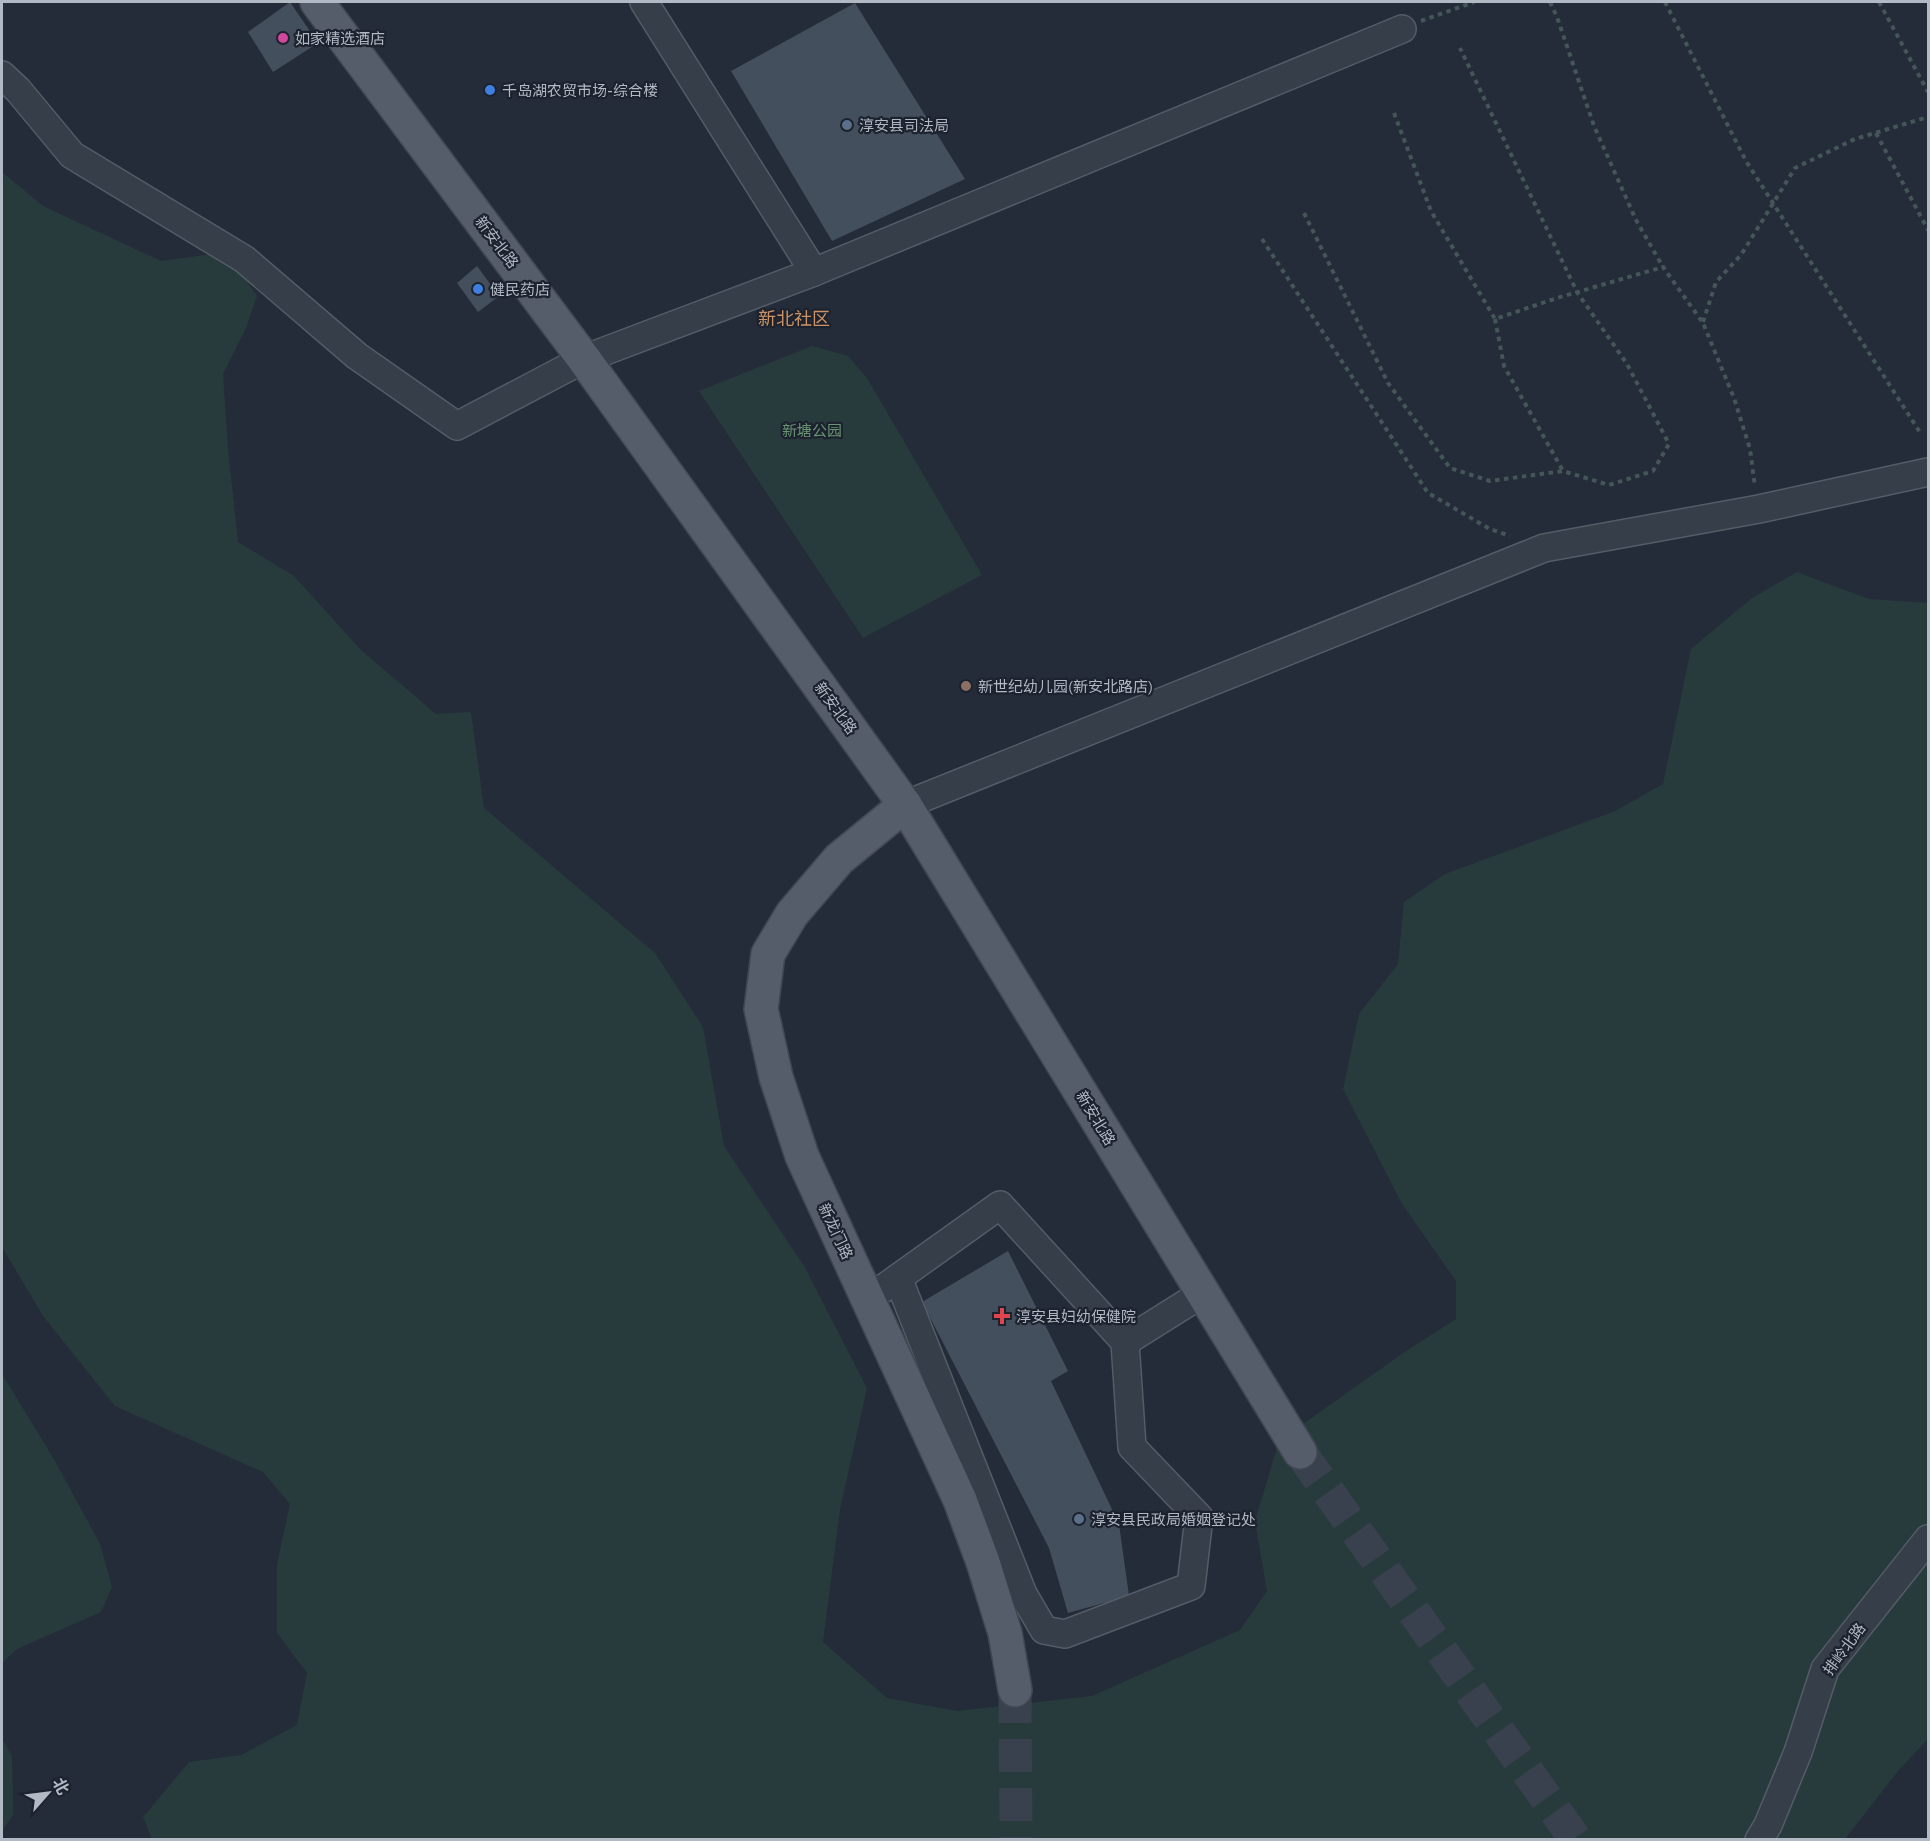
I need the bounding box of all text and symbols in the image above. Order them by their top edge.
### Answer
place label: 如家精选酒店 [295,29,385,48]
marker: 如家精选酒店 [276,31,290,45]
place label: 千岛湖农贸市场-综合楼 [502,81,658,100]
marker: 千岛湖农贸市场-综合楼 [483,83,497,97]
place label: 淳安县司法局 [859,116,949,135]
marker: 淳安县司法局 [840,118,854,132]
street label: 新安北路 [471,212,523,272]
place label: 健民药店 [490,280,550,299]
marker: 健民药店 [471,282,485,296]
district label: 新北社区 [758,307,830,330]
park label: 新塘公园 [782,421,842,440]
place label: 新世纪幼儿园(新安北路店) [978,677,1153,696]
street label: 新安北路 [811,678,861,738]
marker: 新世纪幼儿园(新安北路店) [959,679,973,693]
street label: 新安北路 [1072,1087,1120,1149]
street label: 新龙门路 [815,1200,857,1262]
marker: 淳安县妇幼保健院 [993,1307,1011,1325]
place label: 淳安县妇幼保健院 [1016,1307,1136,1326]
place label: 淳安县民政局婚姻登记处 [1091,1510,1256,1529]
marker: 淳安县民政局婚姻登记处 [1072,1512,1086,1526]
street label: 排岭北路 [1819,1619,1869,1679]
north arrow [18,1763,78,1823]
text: 北 [49,1774,74,1798]

